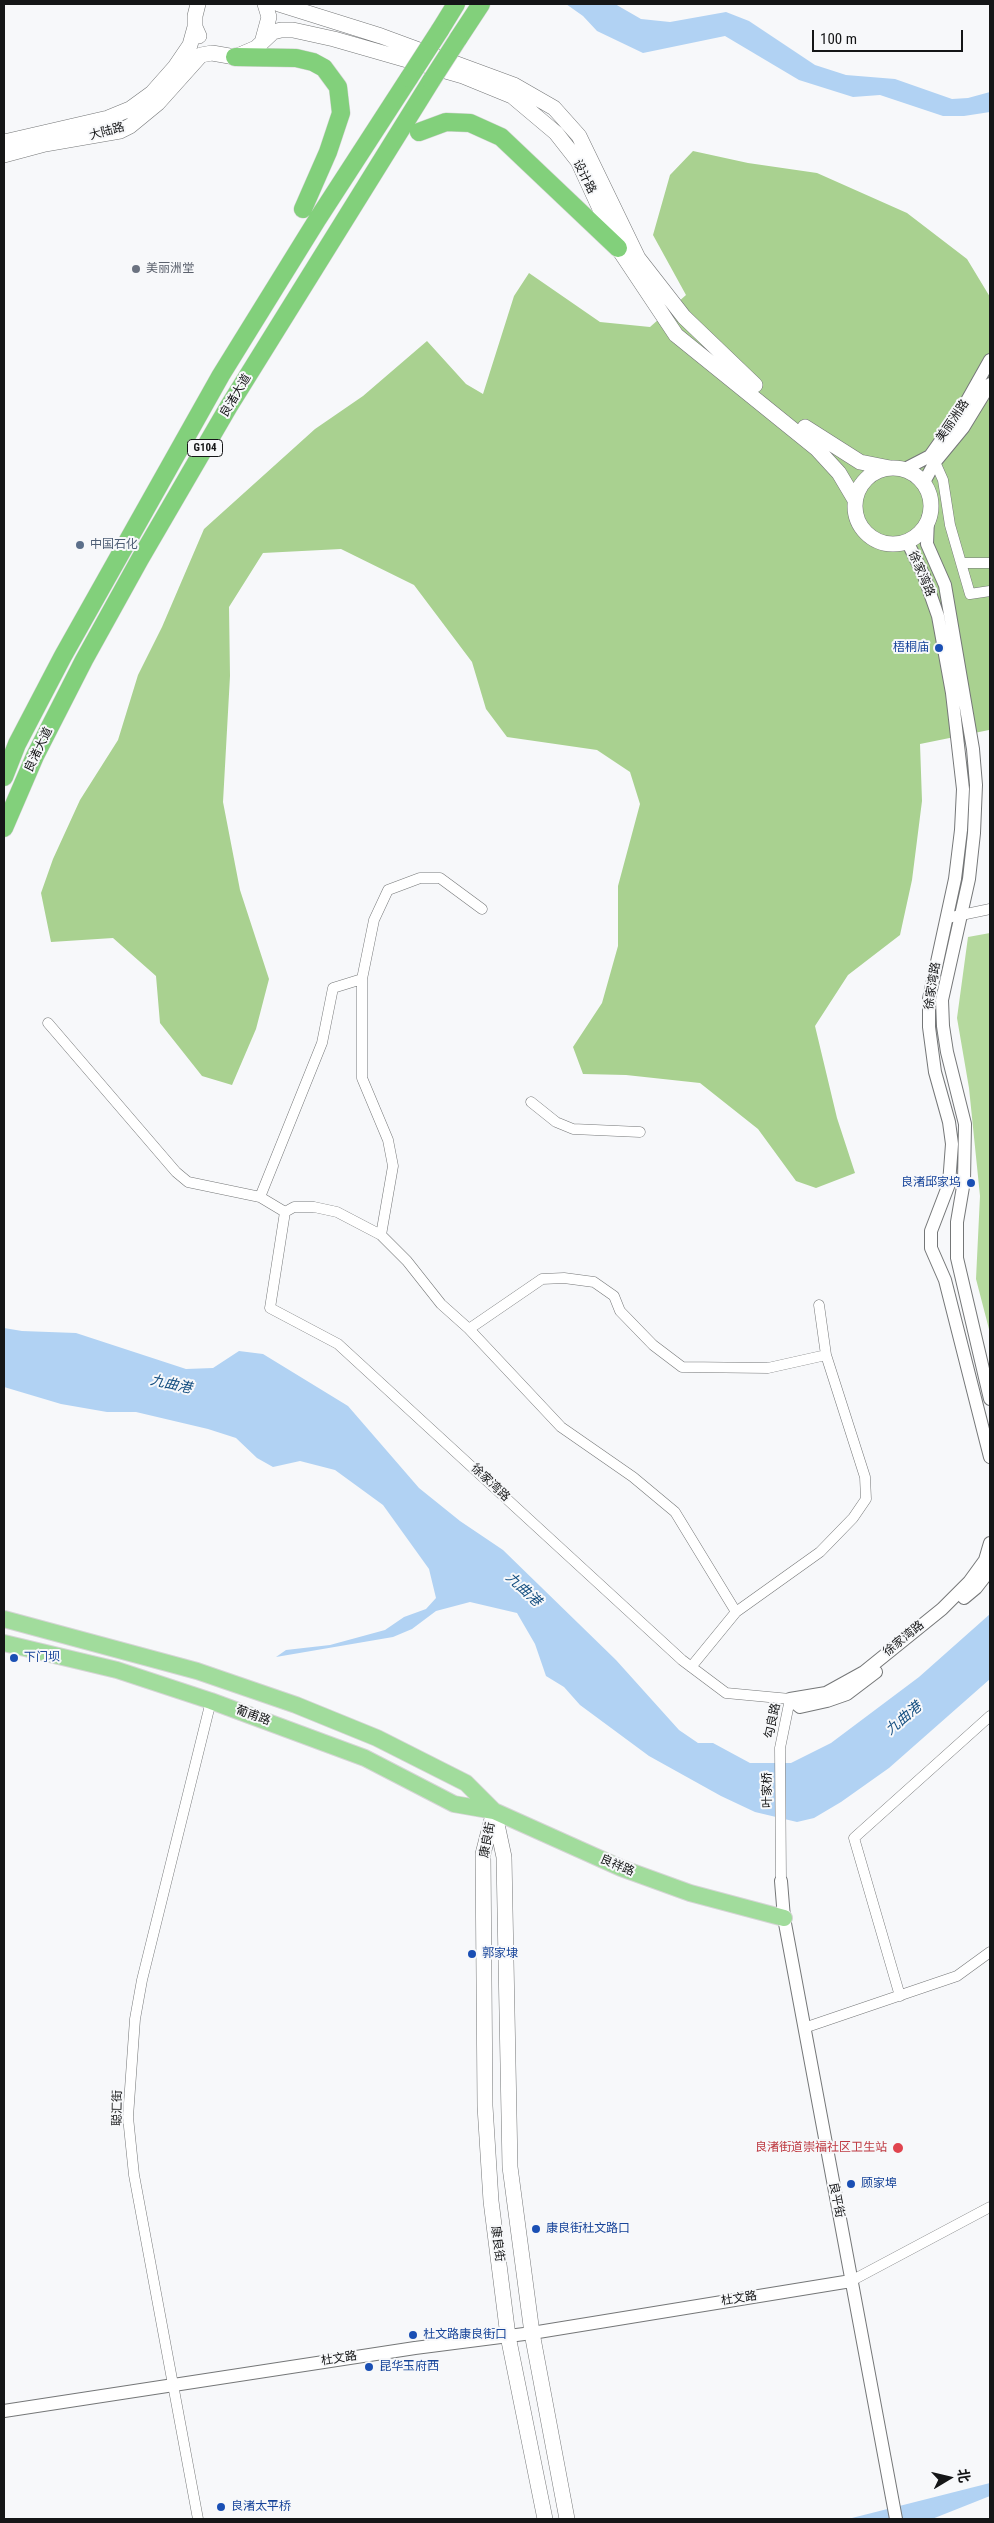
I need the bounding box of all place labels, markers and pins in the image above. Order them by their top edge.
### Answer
place label: 美丽洲堂 [146,262,194,276]
marker: 美丽洲堂 [130,263,142,275]
place label: 中国石化 [90,538,138,552]
marker: 中国石化 [74,539,86,551]
place label: 梧桐庙 [893,641,929,655]
marker: 梧桐庙 [933,642,945,654]
place label: 良渚邱家坞 [901,1176,961,1190]
marker: 良渚邱家坞 [965,1177,977,1189]
place label: 下门坝 [24,1651,60,1665]
marker: 下门坝 [8,1652,20,1664]
place label: 郭家埭 [482,1947,518,1961]
marker: 郭家埭 [466,1948,478,1960]
place label: 良渚街道崇福社区卫生站 [755,2141,887,2155]
marker: 良渚街道崇福社区卫生站 [891,2141,905,2155]
place label: 顾家埠 [861,2177,897,2191]
marker: 顾家埠 [845,2178,857,2190]
place label: 康良街杜文路口 [546,2222,630,2236]
marker: 康良街杜文路口 [530,2223,542,2235]
place label: 杜文路康良街口 [423,2328,507,2342]
marker: 杜文路康良街口 [407,2329,419,2341]
place label: 昆华玉府西 [379,2360,439,2374]
marker: 昆华玉府西 [363,2361,375,2373]
place label: 良渚太平桥 [231,2500,291,2514]
marker: 良渚太平桥 [215,2501,227,2513]

